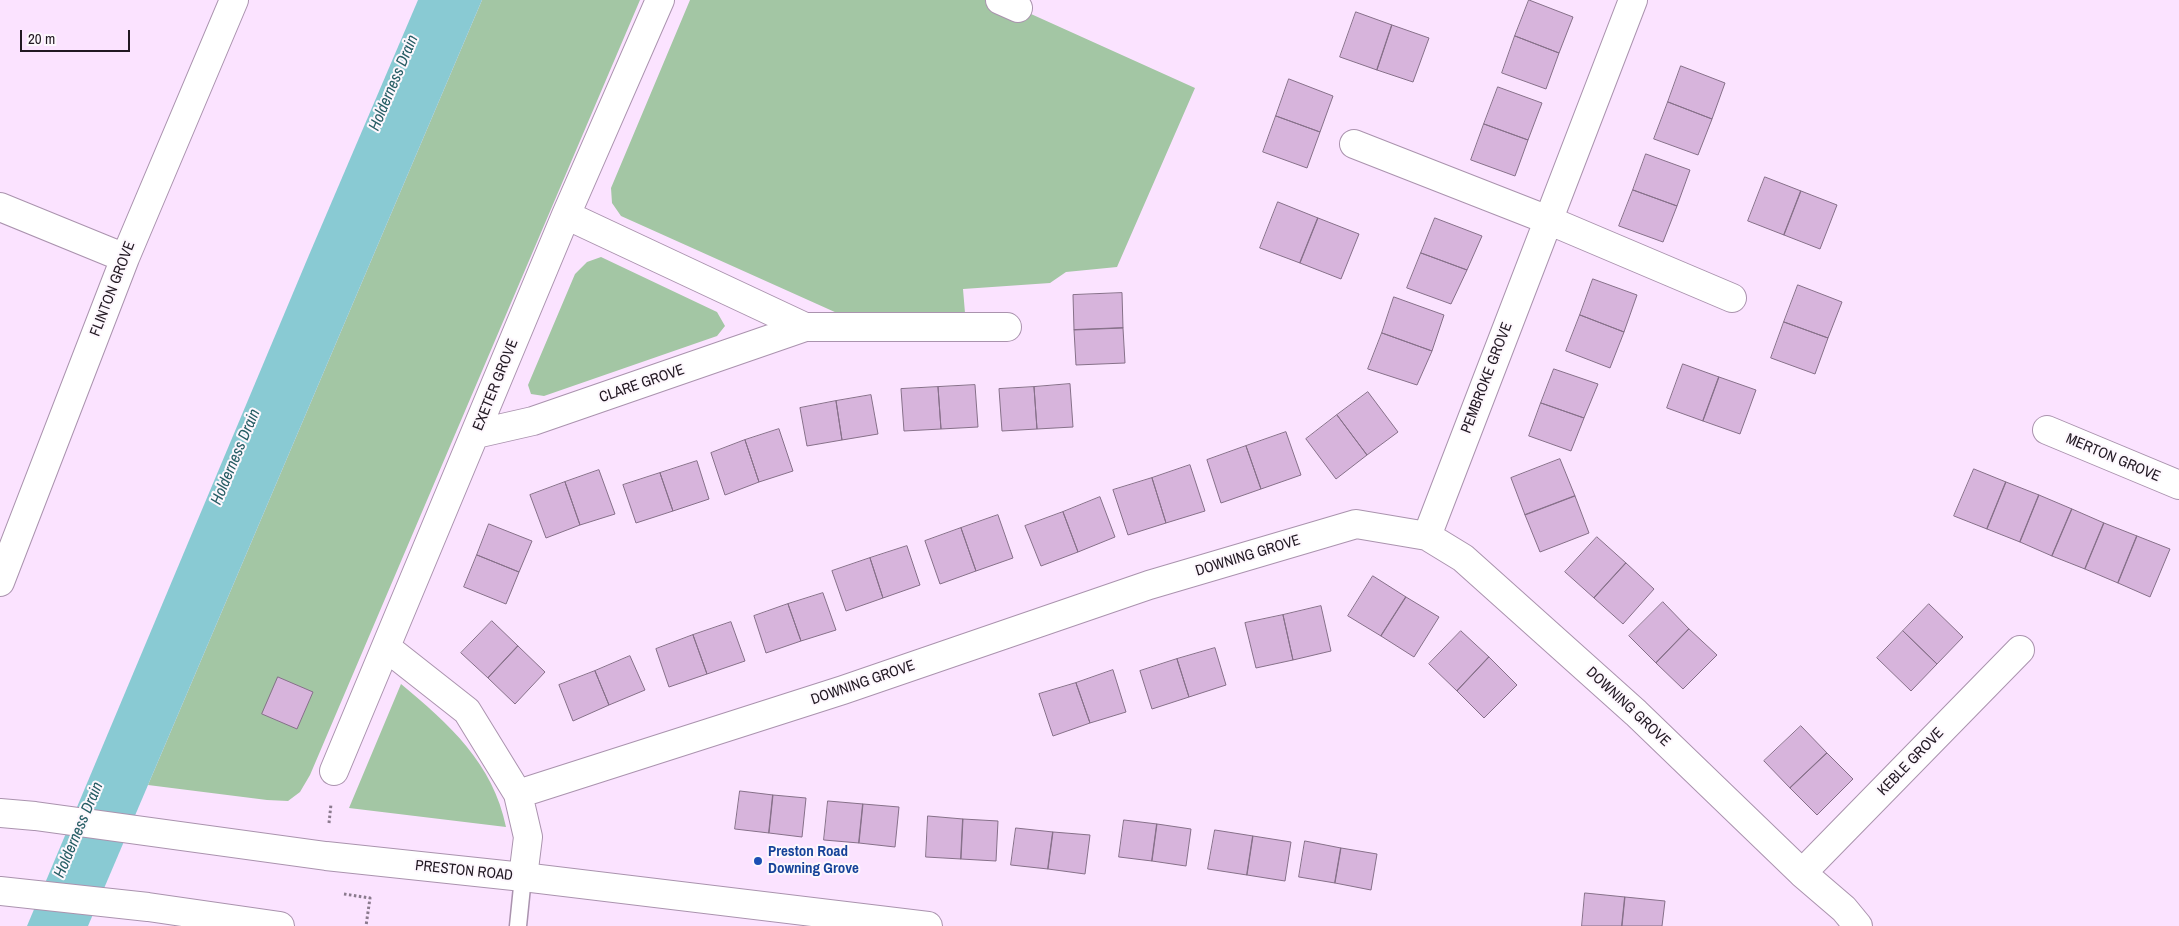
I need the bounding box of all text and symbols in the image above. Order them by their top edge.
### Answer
scale bar [22,20,132,52]
text: 20 m [28,28,55,49]
water label: Holderness Drain [365,32,423,134]
street label: FLINTON GROVE [87,239,139,339]
street label: PEMBROKE GROVE [1458,320,1516,436]
street label: EXETER GROVE [469,337,523,433]
street label: CLARE GROVE [597,361,687,407]
water label: Holderness Drain [207,406,265,508]
street label: MERTON GROVE [2063,430,2163,486]
street label: DOWNING GROVE [1193,532,1303,580]
street label: DOWNING GROVE [809,657,917,709]
street label: DOWNING GROVE [1582,663,1674,751]
street label: KEBLE GROVE [1874,724,1948,800]
water label: Holderness Drain [50,779,108,881]
place label: Preston Road Downing Grove [768,843,859,878]
marker: Preston Road Downing Grove [752,855,764,867]
street label: PRESTON ROAD [414,857,514,885]

